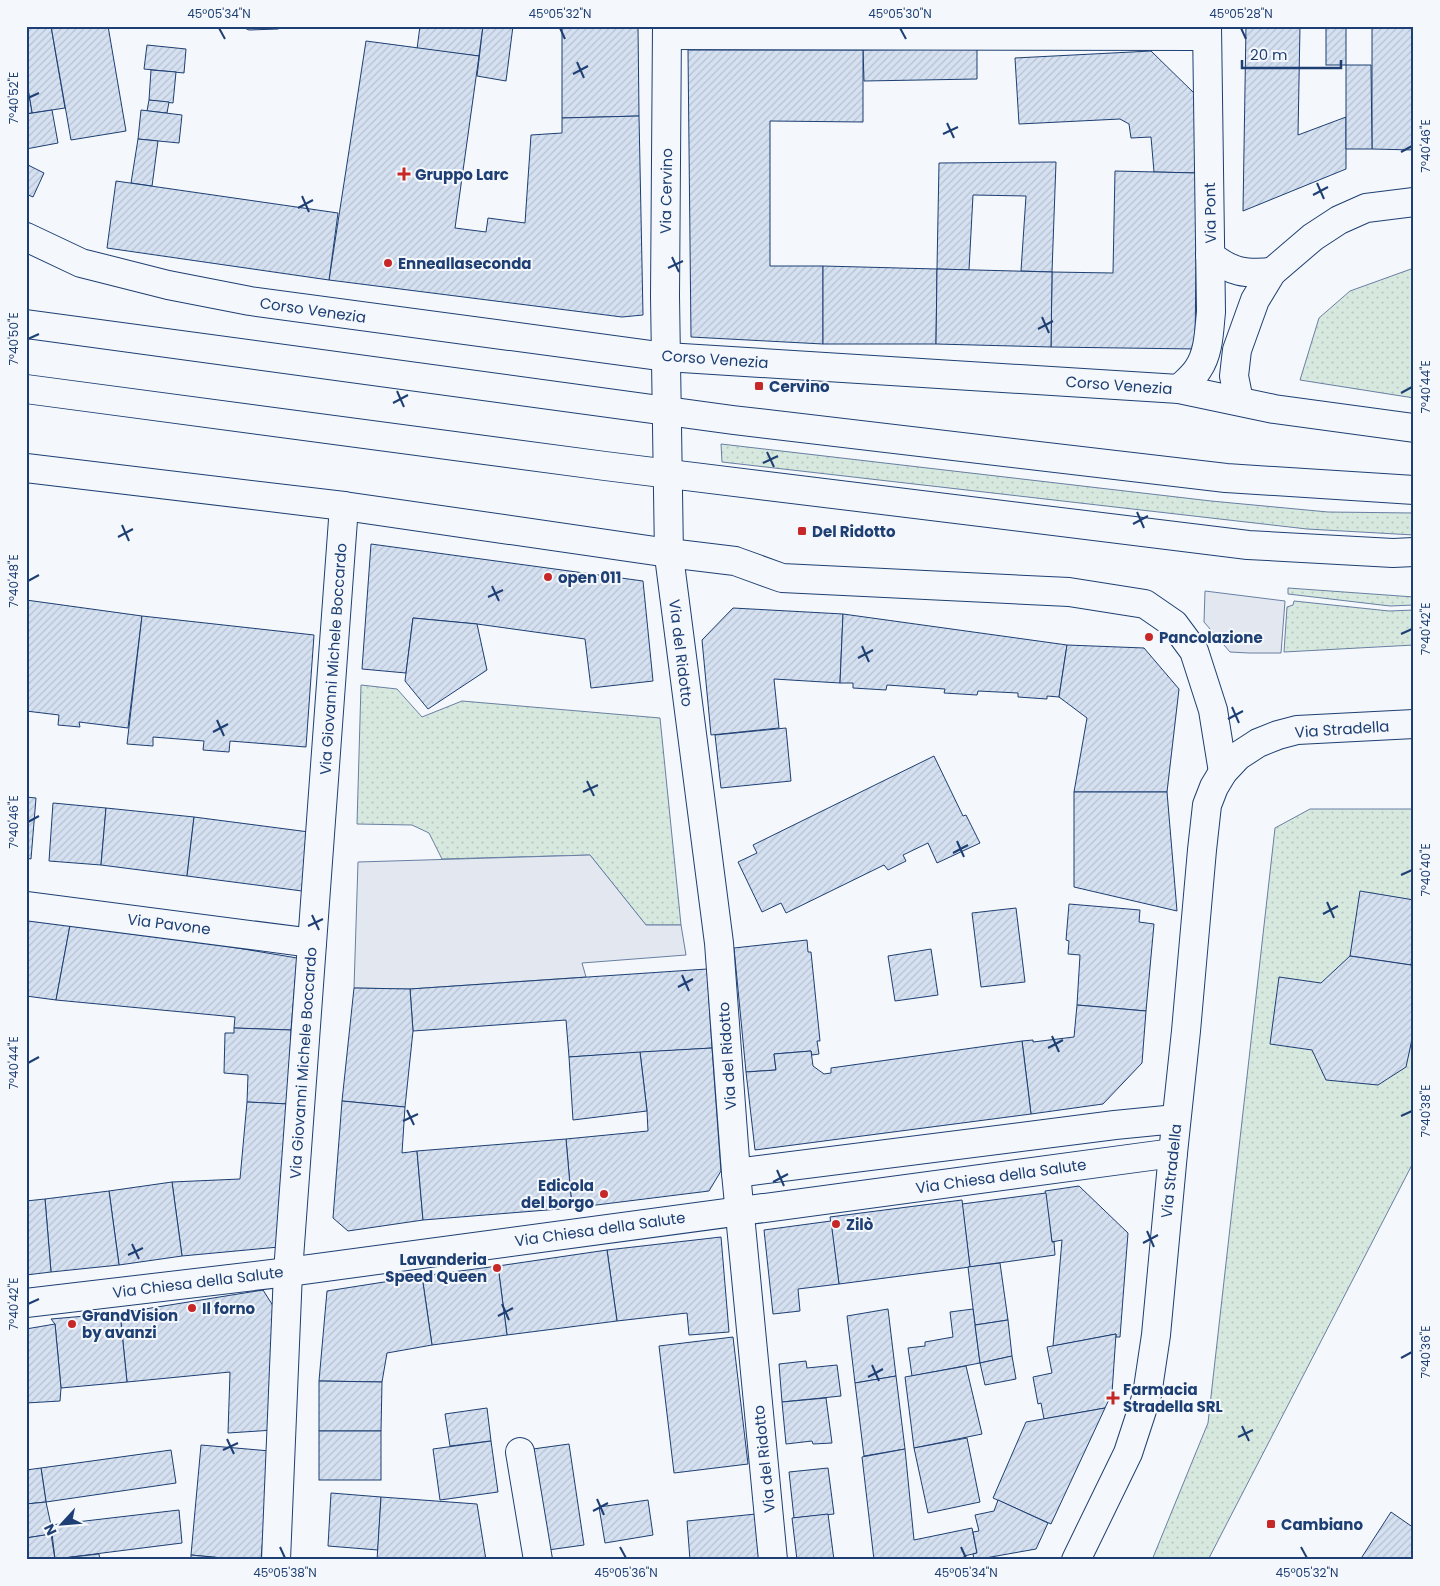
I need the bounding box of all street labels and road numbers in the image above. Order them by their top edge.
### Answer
street label: Via Cervino [655,148,677,234]
street label: Via Pont [1199,182,1221,244]
street label: Corso Venezia [258,292,368,328]
street label: Corso Venezia [661,345,769,373]
street label: Corso Venezia [1065,371,1173,399]
street label: Via Giovanni Michele Boccardo [314,542,352,776]
street label: Via del Ridotto [664,598,698,708]
street label: Via Stradella [1294,715,1390,743]
street label: Via Pavone [126,908,212,940]
street label: Via Giovanni Michele Boccardo [284,946,322,1180]
street label: Via del Ridotto [713,1001,741,1111]
street label: Via Stradella [1156,1123,1186,1219]
street label: Via Chiesa della Salute [914,1154,1088,1198]
street label: Via Chiesa della Salute [513,1207,687,1251]
street label: Via Chiesa della Salute [111,1261,285,1303]
street label: Via del Ridotto [748,1404,780,1514]

